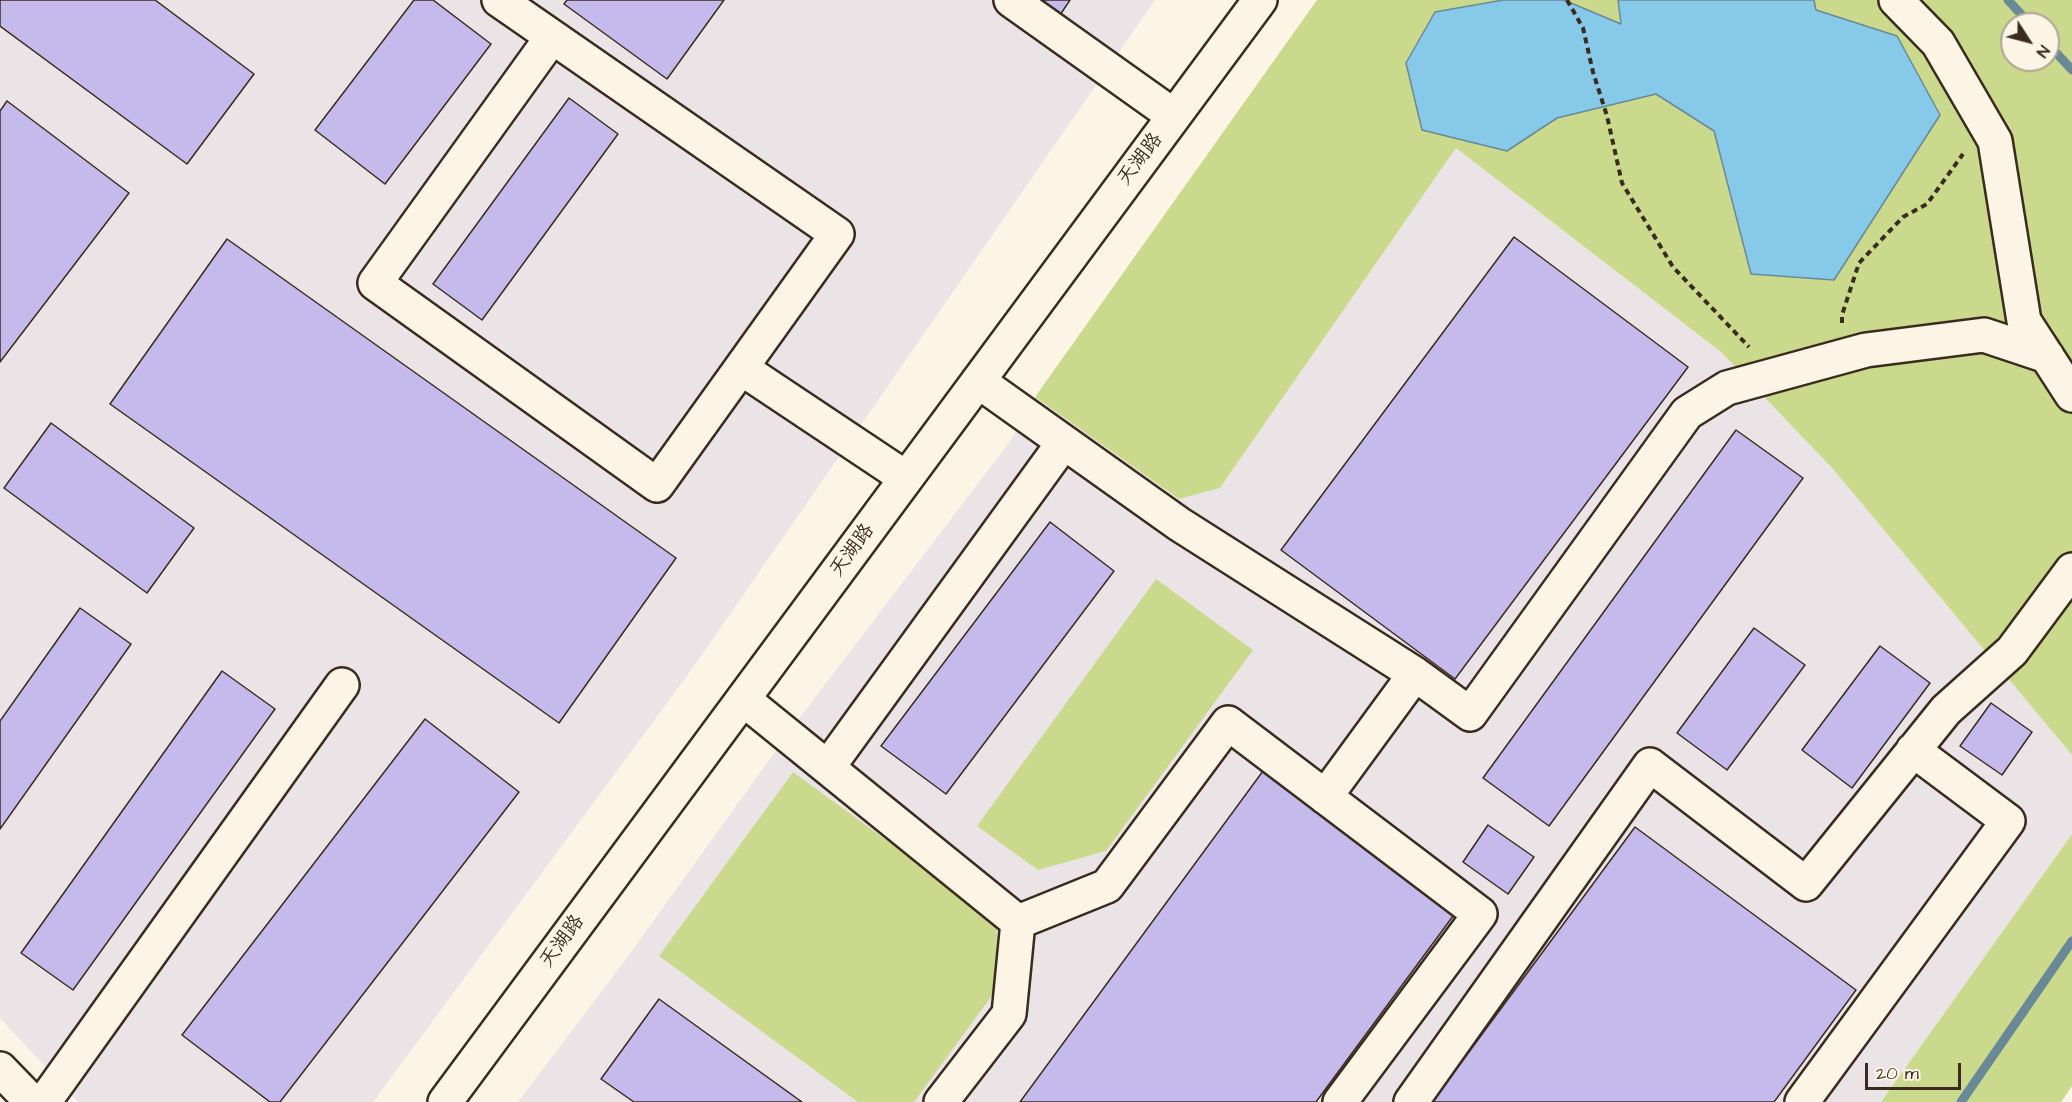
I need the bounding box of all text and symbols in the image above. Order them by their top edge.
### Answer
north arrow [2000,12,2060,72]
text: N [2031,41,2055,62]
street label: 天湖路 [1113,129,1169,191]
street label: 天湖路 [826,520,880,582]
street label: 天湖路 [536,911,590,973]
scale bar [1868,1051,1964,1089]
text: 20 m [1876,1061,1919,1086]

